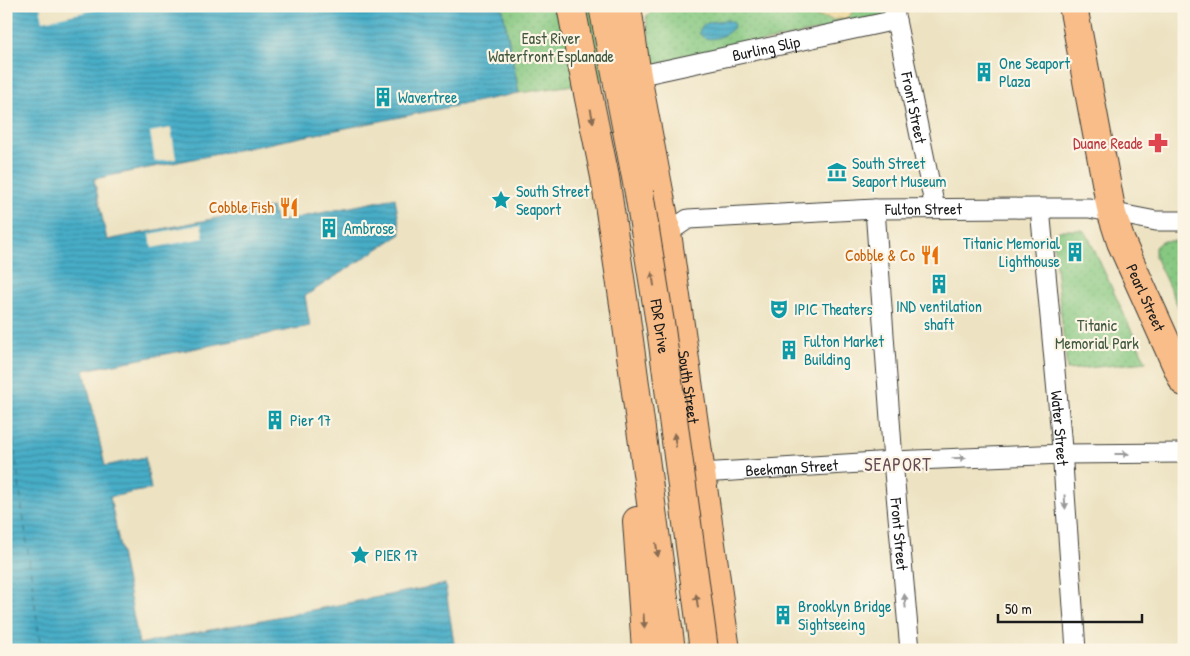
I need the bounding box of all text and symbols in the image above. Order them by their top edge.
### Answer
park label: East River Waterfront Esplanade [488,27,614,67]
street label: Burling Slip [730,30,802,66]
place label: One Seaport Plaza [999,52,1071,92]
building icon: One Seaport Plaza [973,61,995,83]
street label: Front Street [896,69,932,146]
building icon: Wavertree [372,86,394,108]
place label: Wavertree [398,86,458,108]
one-way arrow [589,109,597,125]
place label: Duane Reade [1073,132,1144,154]
pharmacy icon: Duane Reade [1147,132,1169,154]
place label: South Street Seaport Museum [852,152,946,192]
museum icon: South Street Seaport Museum [826,161,848,183]
place label: South Street Seaport [516,180,590,220]
place icon: South Street Seaport [490,189,512,211]
place label: Cobble Fish [209,196,274,218]
restaurant icon: Cobble Fish [278,196,300,218]
street label: Fulton Street [884,197,962,220]
building icon: Ambrose [318,217,340,239]
place label: Ambrose [344,217,395,239]
place label: Titanic Memorial Lighthouse [963,232,1061,272]
building icon: Titanic Memorial Lighthouse [1064,241,1086,263]
place label: Cobble & Co [845,244,916,266]
restaurant icon: Cobble & Co [919,244,941,266]
street label: Pearl Street [1121,260,1171,335]
one-way arrow [649,271,657,287]
building icon: IND ventilation shaft [928,273,950,295]
place label: IND ventilation shaft [896,295,982,335]
street label: FDR Drive [645,297,675,355]
theatre icon: IPIC Theaters [768,298,790,320]
place label: IPIC Theaters [794,298,873,320]
park label: Titanic Memorial Park [1055,314,1139,354]
place label: Fulton Market Building [803,330,884,370]
building icon: Fulton Market Building [778,339,800,361]
street label: South Street [673,349,705,425]
street label: Water Street [1046,390,1074,467]
building icon: Pier 17 [264,409,286,431]
place label: Pier 17 [290,409,331,431]
one-way arrow [671,432,679,448]
one-way arrow [1114,450,1130,458]
district label: SEAPORT [864,452,932,477]
street label: Beekman Street [745,453,839,481]
one-way arrow [952,454,968,462]
one-way arrow [1062,495,1070,511]
street label: Front Street [885,496,914,572]
one-way arrow [654,542,662,558]
place icon: PIER 17 [349,544,371,566]
place label: PIER 17 [375,544,418,566]
scale bar [998,591,1141,623]
one-way arrow [693,593,701,609]
one-way arrow [901,593,909,609]
place label: Brooklyn Bridge Sightseeing [798,595,892,635]
text: 50 m [1005,598,1032,619]
building icon: Brooklyn Bridge Sightseeing [772,604,794,626]
one-way arrow [640,613,648,629]

